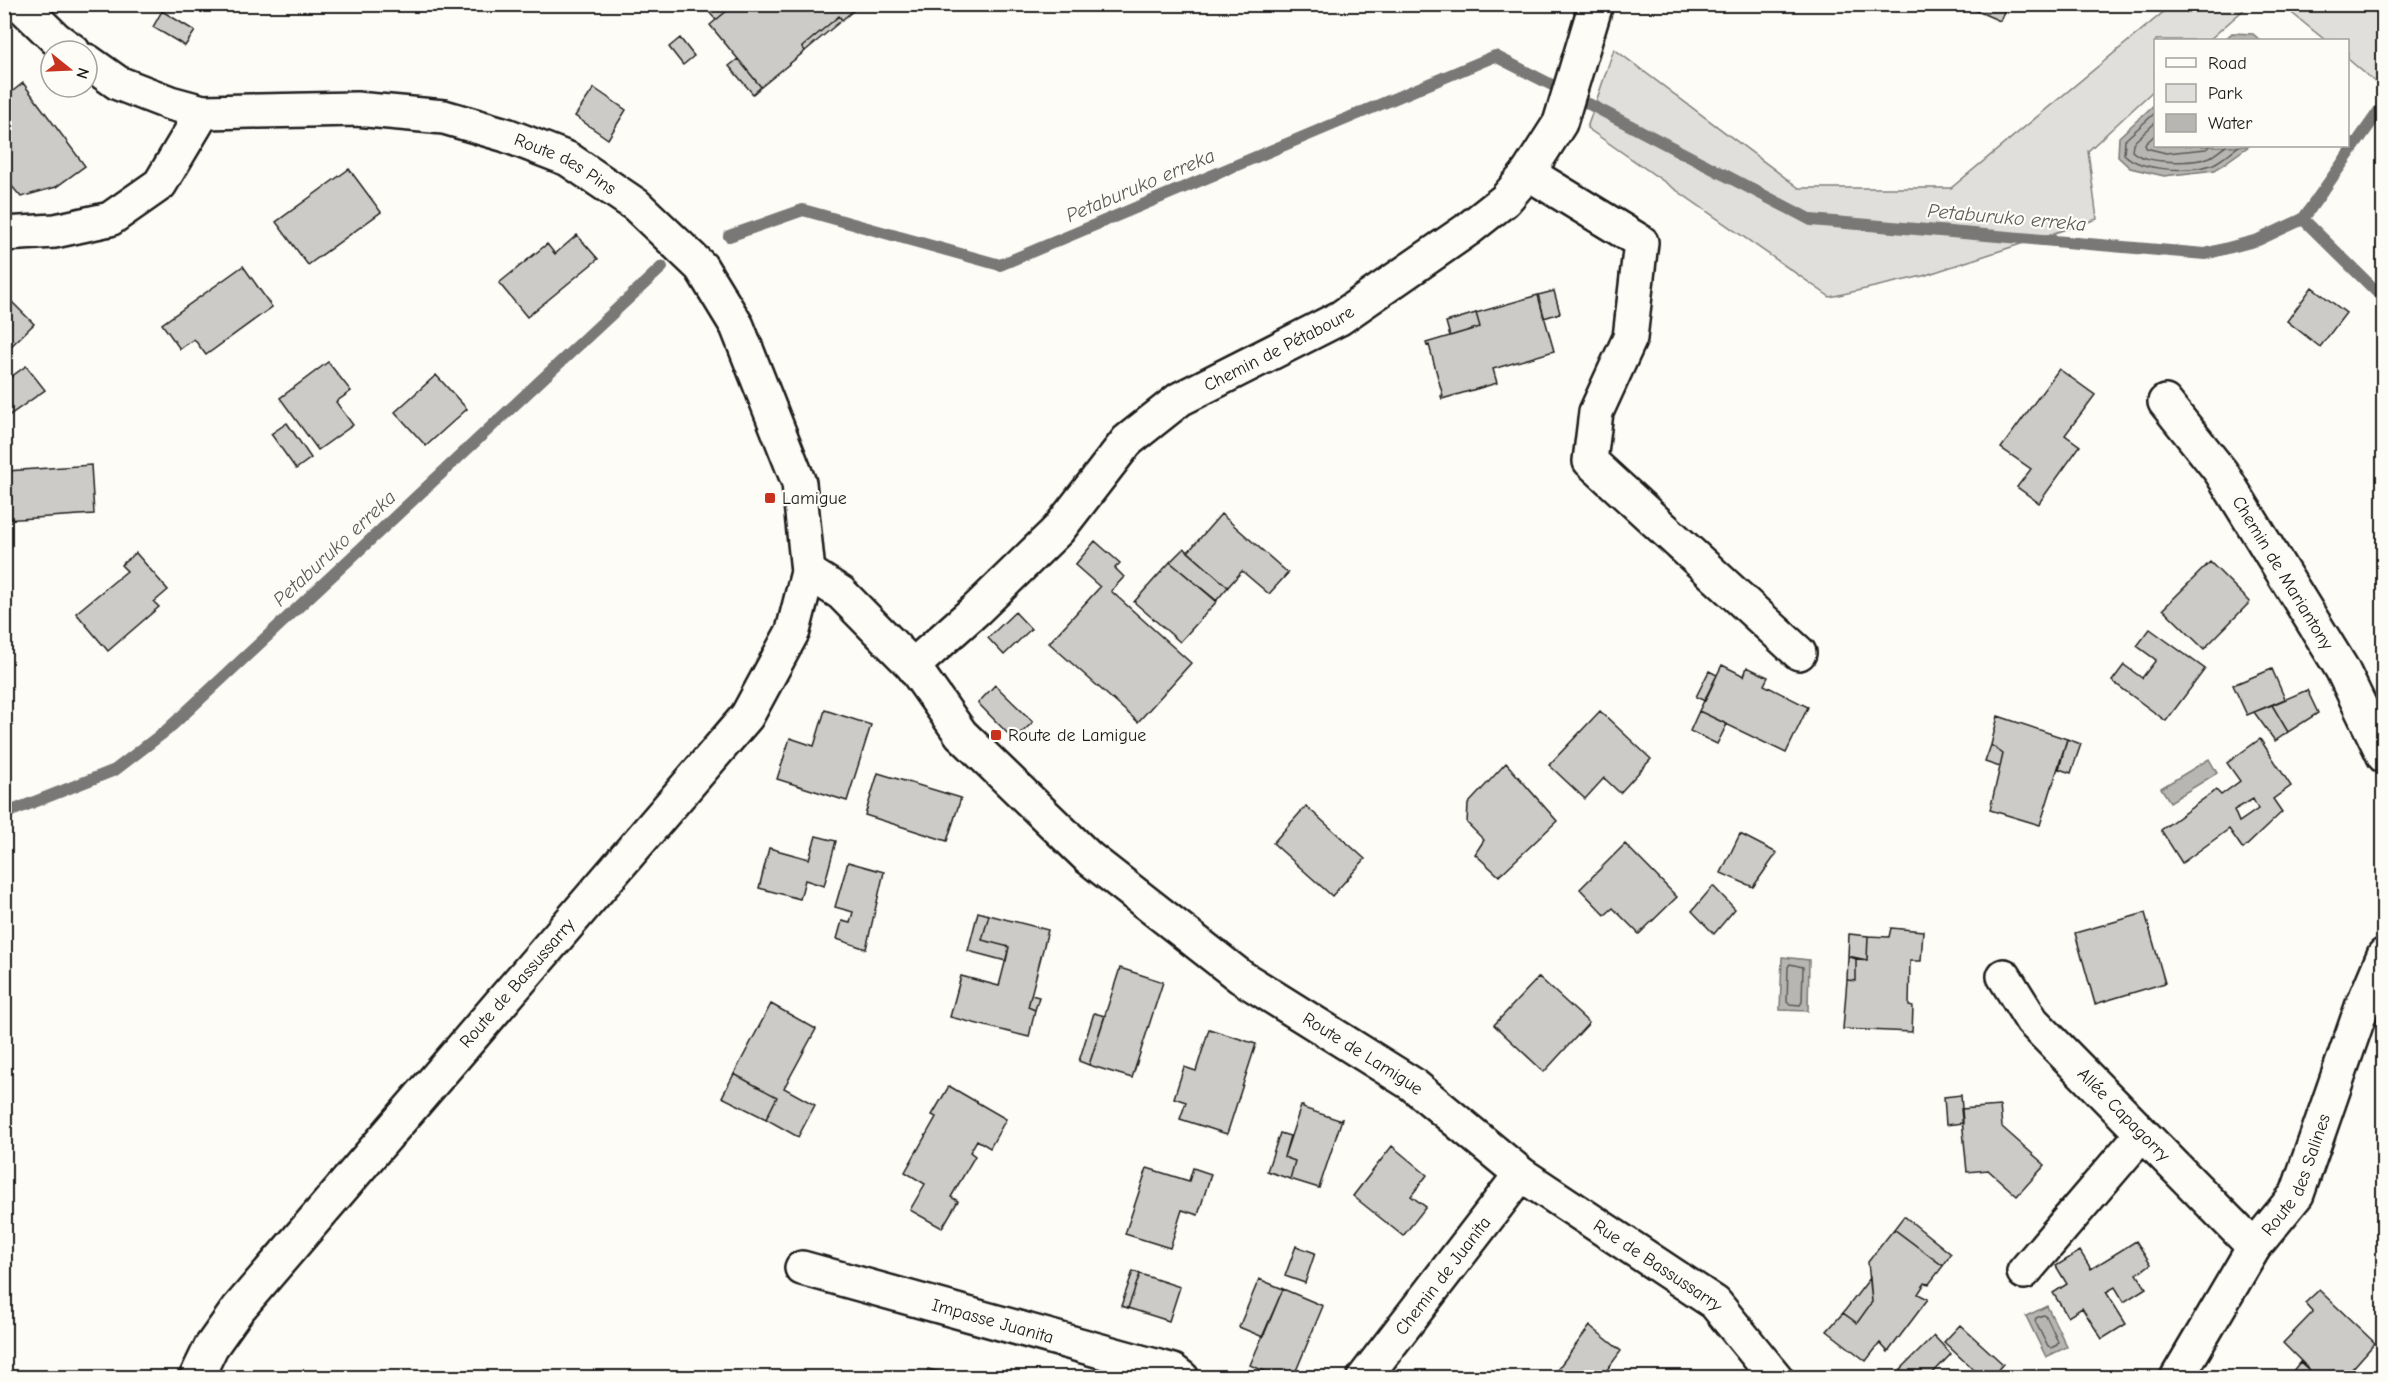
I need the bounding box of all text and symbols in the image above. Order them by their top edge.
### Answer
north arrow [39,39,99,99]
legend [2154,39,2349,147]
text: Road [2208,53,2247,74]
text: N [72,66,92,81]
text: Park [2208,83,2243,104]
text: Water [2208,113,2253,134]
street label: Route des Pins [511,129,620,199]
water label: Petaburuko erreka [1062,144,1218,227]
water label: Petaburuko erreka [1927,199,2087,236]
street label: Chemin de Pétaboure [1200,302,1358,396]
water label: Petaburuko erreka [268,486,400,611]
place label: Lamigue [782,488,847,509]
marker: Lamigue [763,491,777,505]
street label: Chemin de Mariantony [2227,492,2338,655]
place label: Route de Lamigue [1008,725,1146,746]
marker: Route de Lamigue [989,728,1003,742]
street label: Route de Bassussarry [455,914,580,1052]
street label: Route de Lamigue [1299,1008,1427,1100]
street label: Allée Capagorry [2073,1064,2175,1167]
street label: Route des Salines [2257,1111,2335,1240]
street label: Chemin de Juanita [1391,1213,1495,1340]
street label: Rue de Bassussarry [1589,1215,1728,1316]
street label: Impasse Juanita [929,1295,1056,1348]

